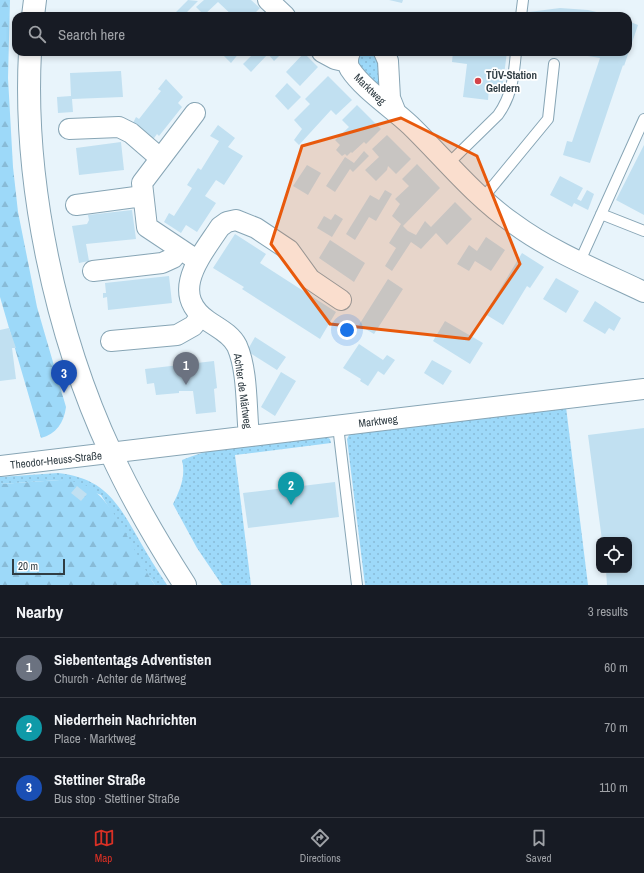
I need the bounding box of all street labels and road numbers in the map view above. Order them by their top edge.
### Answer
street label: Marktweg [351,70,389,108]
street label: Achter de Märtweg [231,352,255,429]
street label: Marktweg [358,412,398,430]
street label: Theodor-Heuss-Straße [9,448,103,472]

